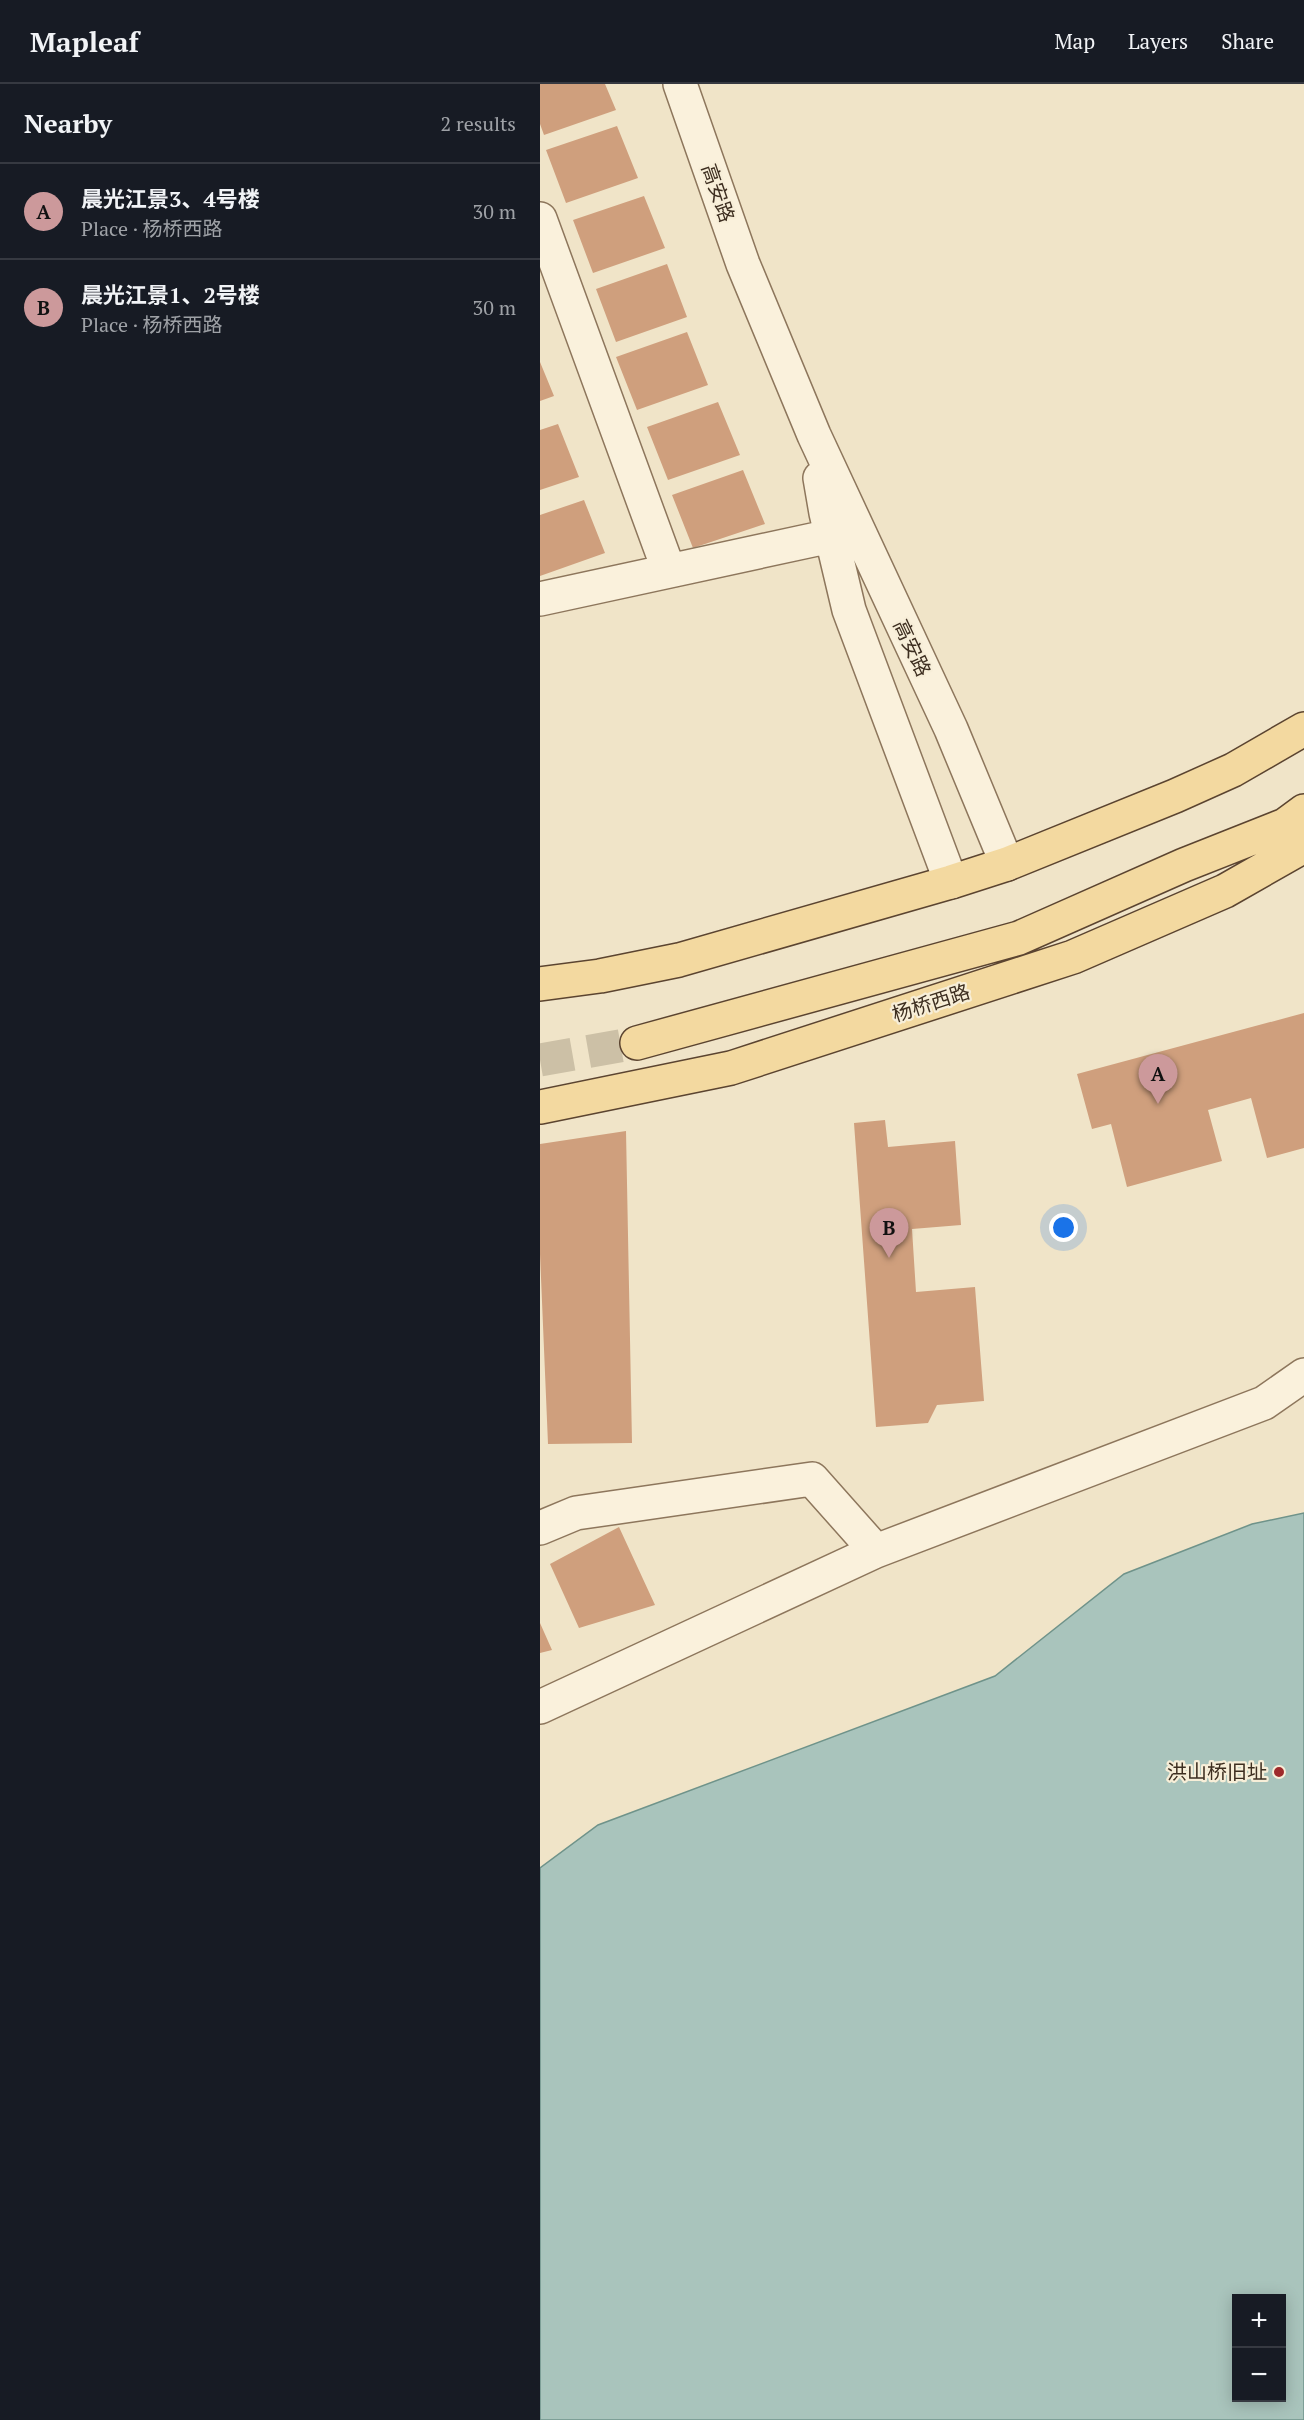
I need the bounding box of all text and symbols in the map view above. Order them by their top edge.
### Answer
text: Mapleaf [30,23,139,60]
text: Map [1054,27,1095,55]
text: Layers [1128,27,1188,55]
text: Share [1221,27,1274,55]
text: Nearby [24,106,112,140]
text: 2 results [441,110,516,137]
street label: 高安路 [696,160,741,226]
text: 晨光江景3、4号楼 [81,184,260,213]
text: A [36,198,51,225]
text: 30 m [473,198,516,225]
text: Place · 杨桥西路 [81,215,223,242]
text: 晨光江景1、2号楼 [81,280,260,309]
text: B [37,294,50,321]
text: 30 m [473,294,516,321]
text: Place · 杨桥西路 [81,311,223,338]
street label: 高安路 [888,615,937,681]
street label: 杨桥西路 [889,977,973,1028]
pin: A [1138,1054,1178,1104]
pin: B [870,1208,908,1258]
your location [1049,1213,1078,1242]
place label: 洪山桥旧址 [1167,1758,1267,1785]
marker: 洪山桥旧址 [1272,1765,1286,1779]
map controls [1232,2294,1286,2402]
button: + [1232,2294,1286,2348]
button: − [1232,2348,1286,2402]

